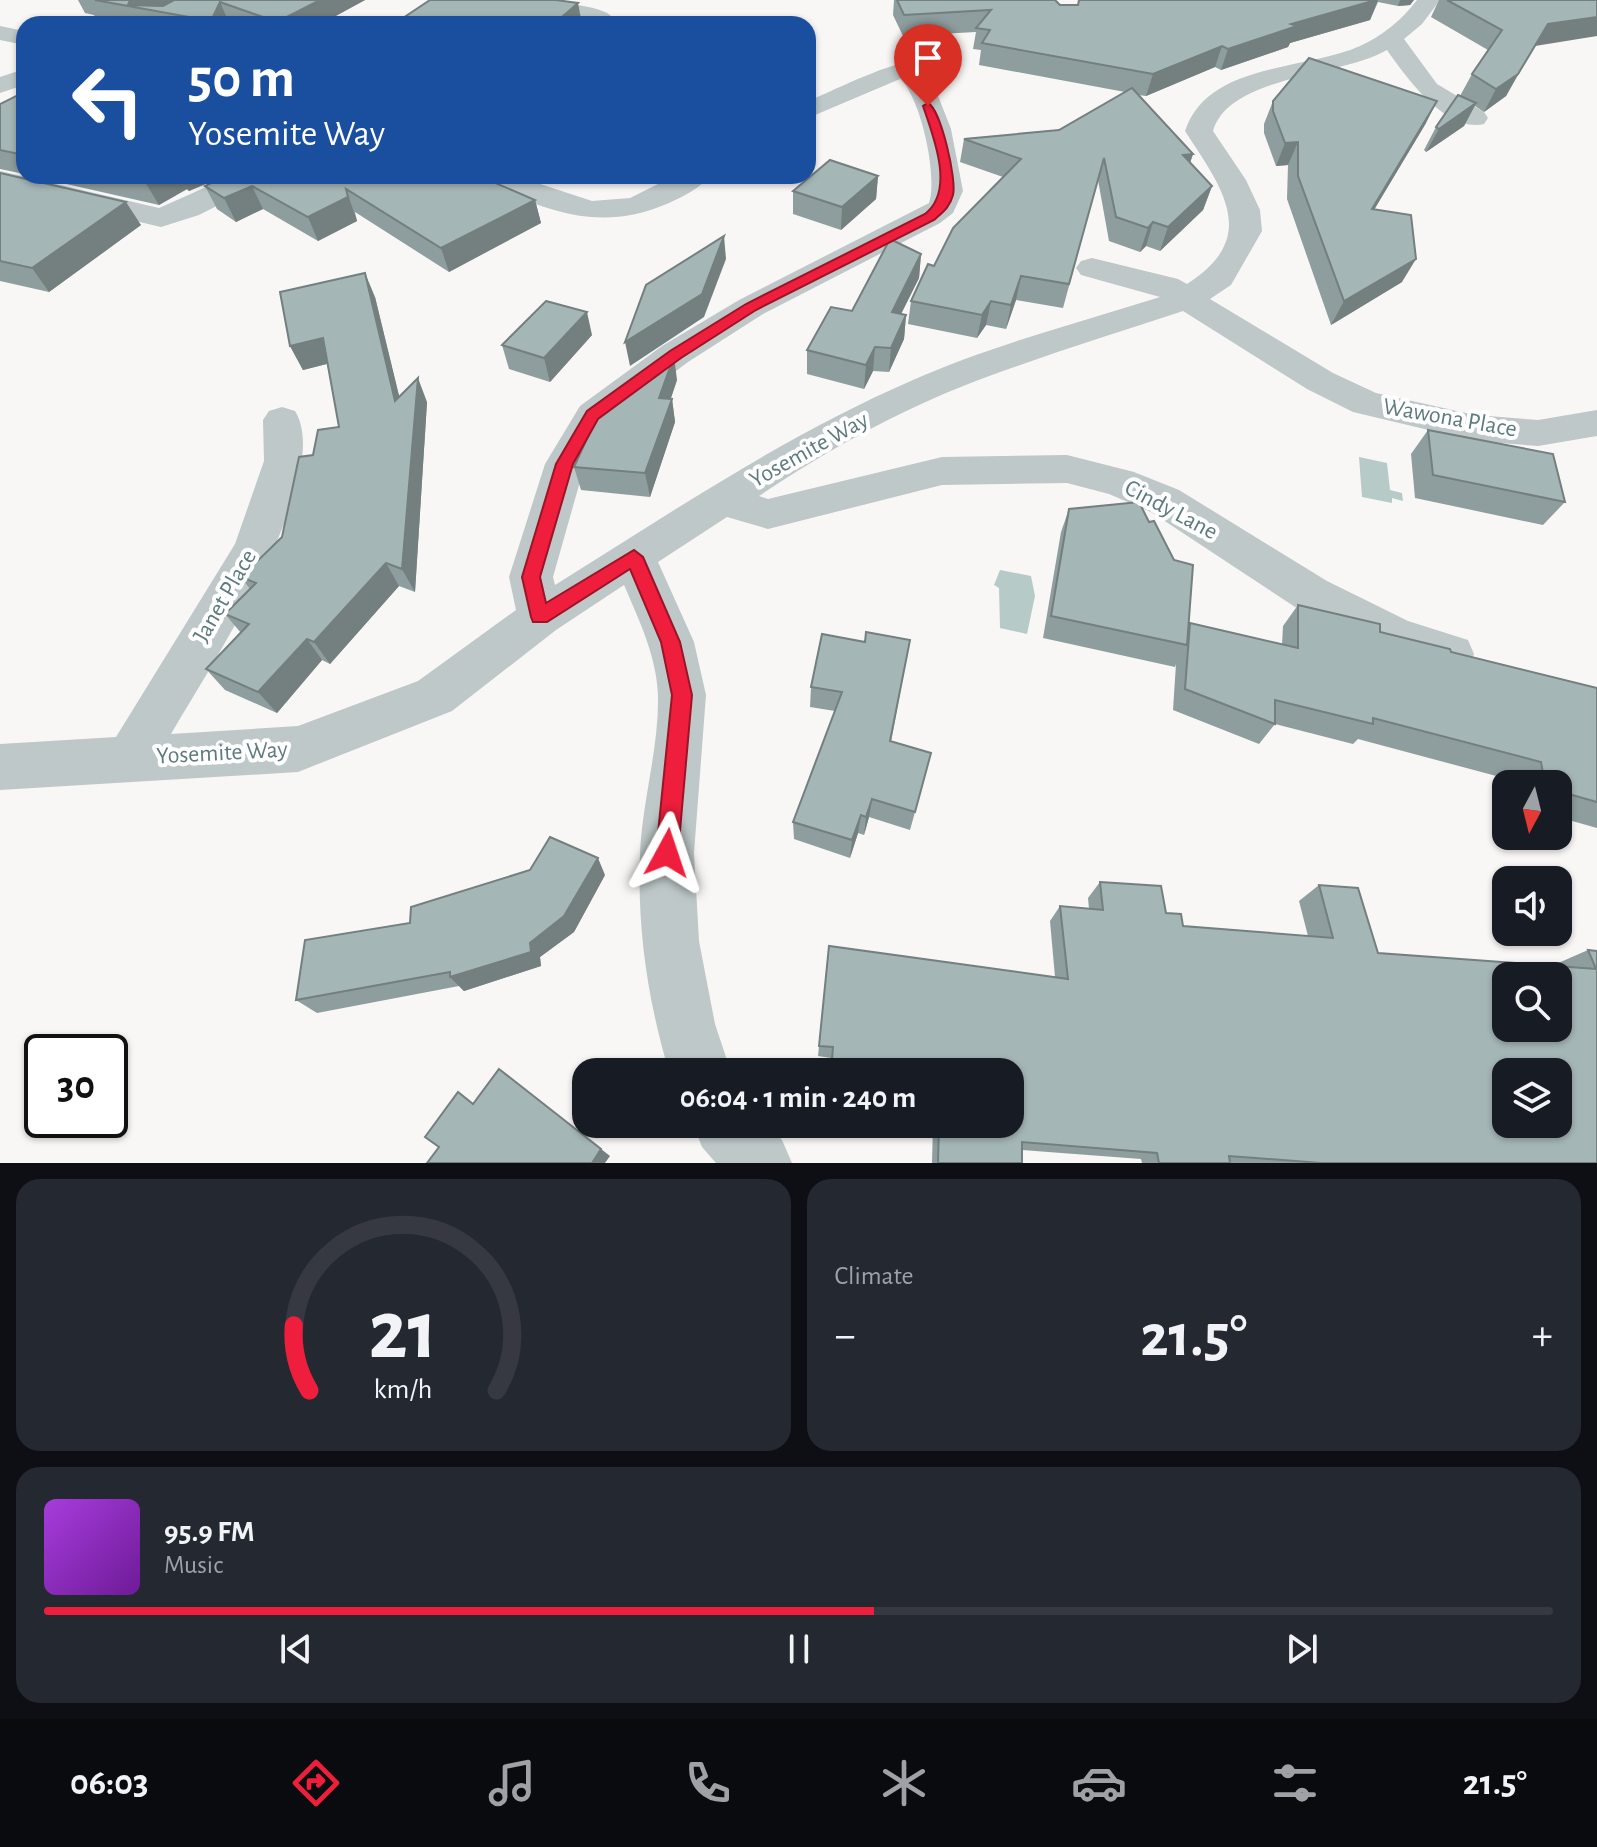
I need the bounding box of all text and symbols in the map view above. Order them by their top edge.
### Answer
pin [894,24,962,106]
icon: arrive [906,36,950,80]
icon: left [56,48,160,152]
text: 50 m [188,51,295,107]
text: Yosemite Way [188,116,385,152]
street label: Wawona Place [1381,394,1519,442]
street label: Yosemite Way [746,408,872,492]
street label: Cindy Lane [1121,476,1221,544]
street label: Janet Place [189,546,261,646]
street label: Yosemite Way [156,738,288,768]
north arrow [1492,770,1572,850]
map controls [1492,770,1572,1138]
position arrow [625,811,709,895]
button: sound [1492,866,1572,946]
button: search [1492,962,1572,1042]
speed limit sign: 30 [24,1034,128,1138]
button: layers [1492,1058,1572,1138]
text: 06:04 · 1 min · 240 m [680,1083,916,1113]
text: Climate [835,1263,913,1289]
text: 21 [369,1290,438,1374]
text: 21.5° [1140,1307,1247,1367]
text: − [835,1314,856,1358]
text: + [1532,1314,1553,1358]
text: km/h [374,1375,433,1404]
text: 95.9 FM [164,1517,255,1547]
text: Music [164,1552,223,1578]
icon: previous [274,1627,318,1671]
icon: pause [777,1627,821,1671]
icon: next [1280,1627,1324,1671]
icon: directions [288,1755,344,1811]
icon: music [484,1755,540,1811]
icon: phone [680,1755,736,1811]
icon: climate [876,1755,932,1811]
icon: car [1071,1755,1127,1811]
icon: filters [1267,1755,1323,1811]
text: 06:03 [70,1765,149,1801]
text: 21.5° [1463,1765,1527,1801]

